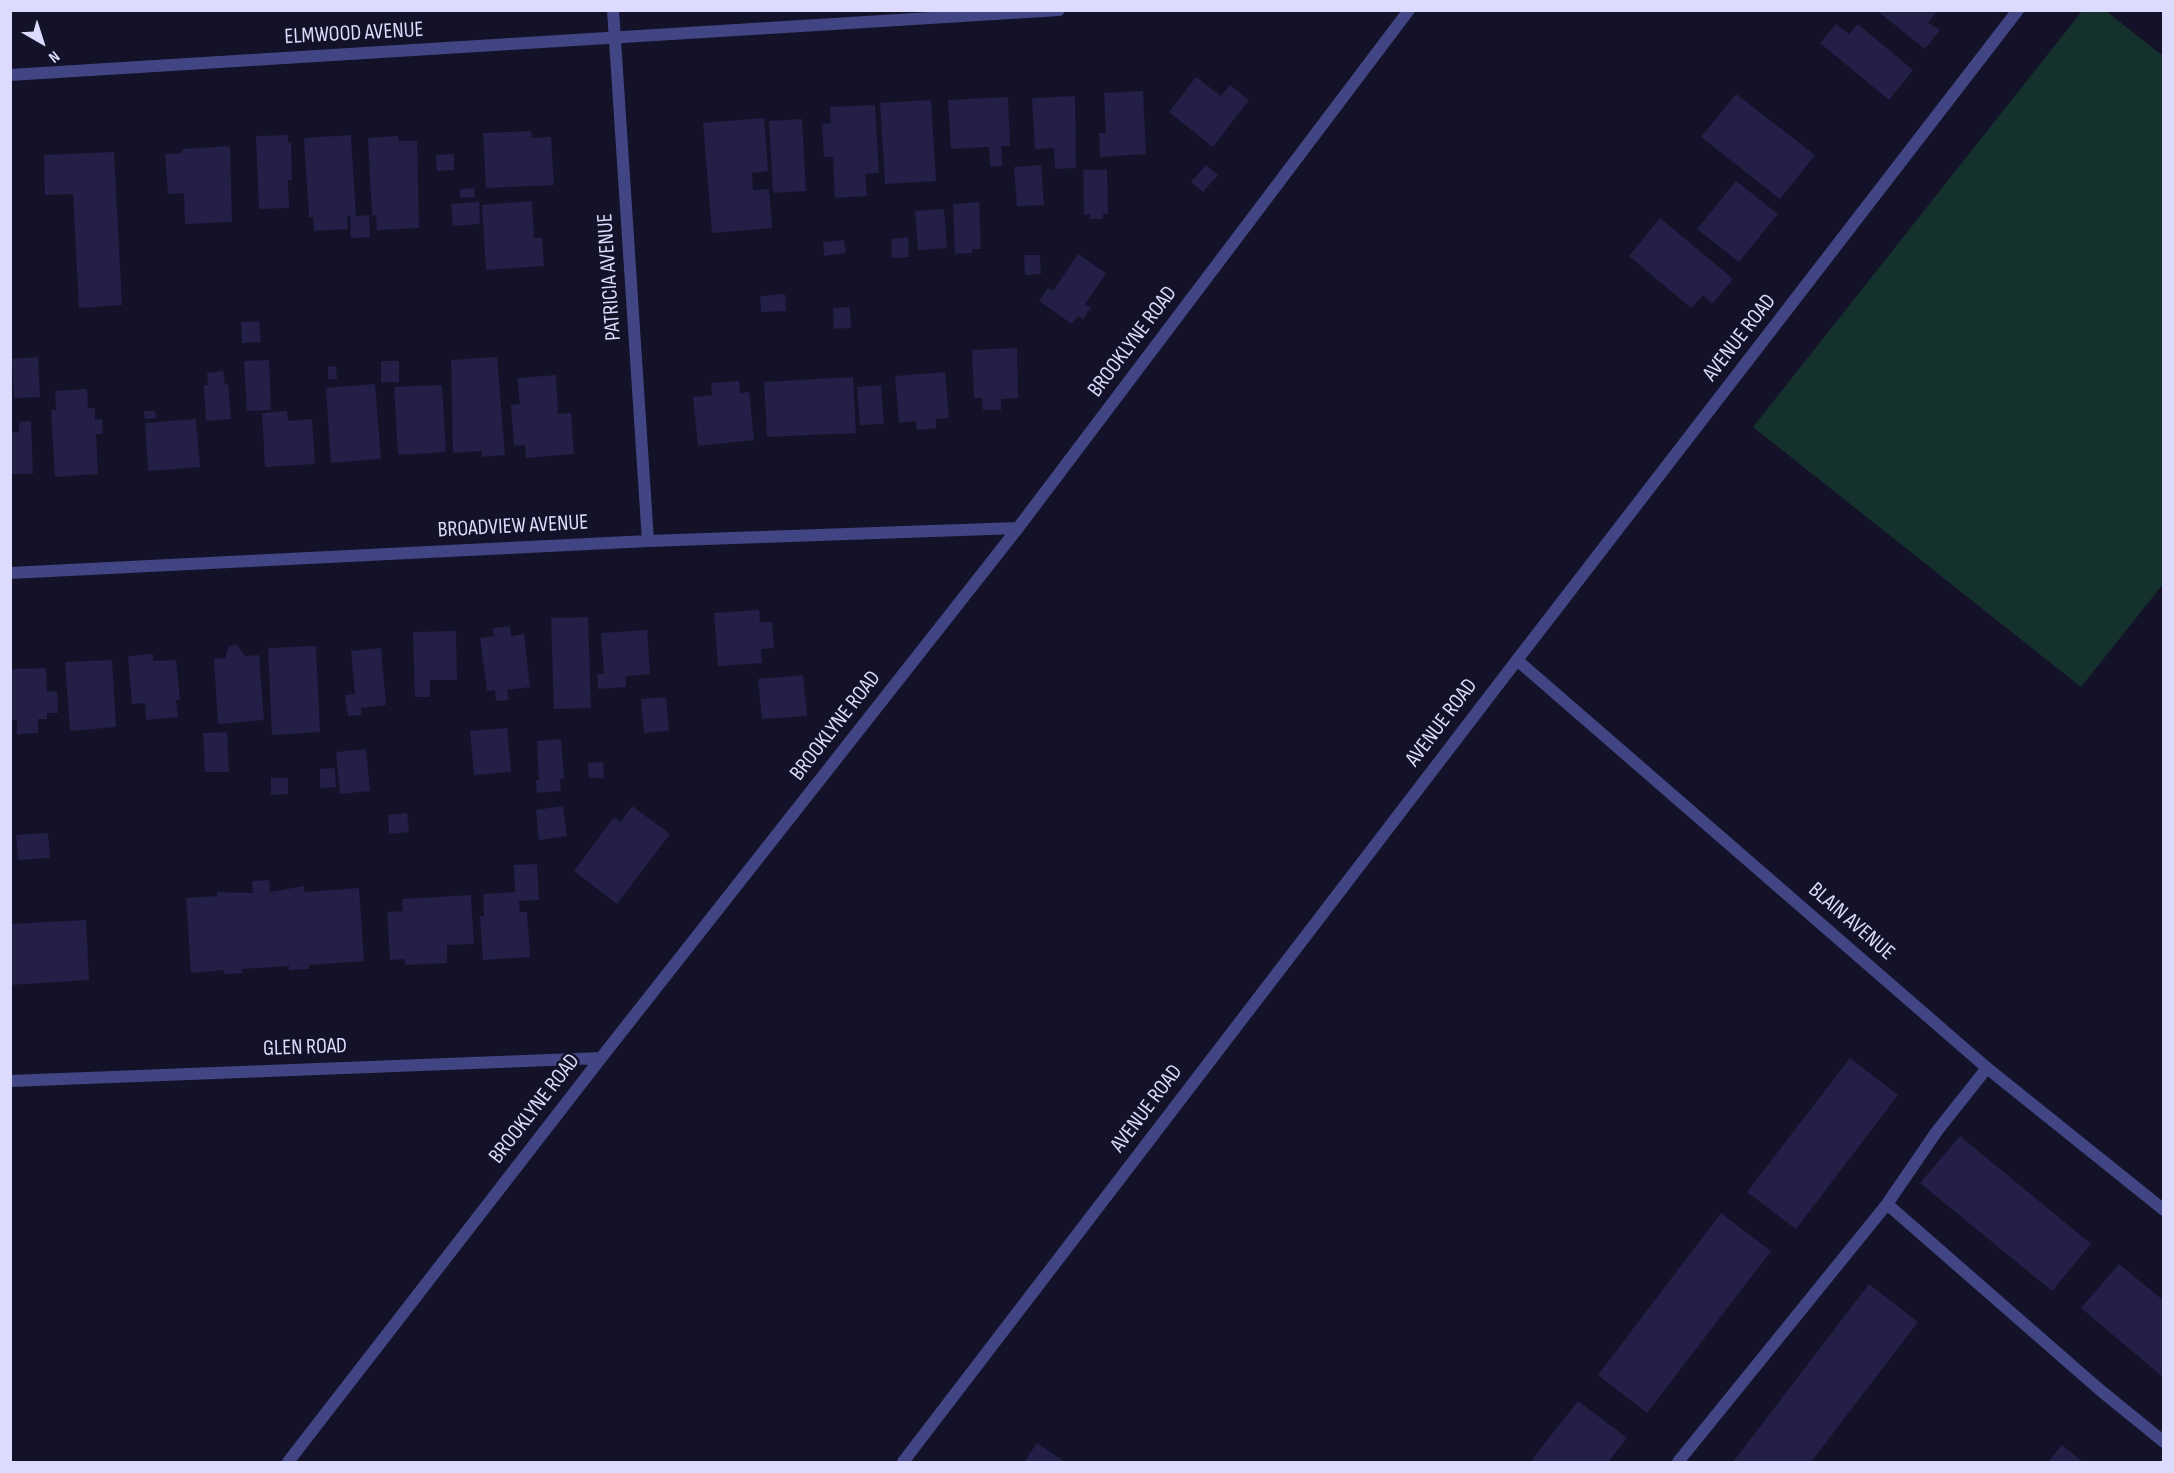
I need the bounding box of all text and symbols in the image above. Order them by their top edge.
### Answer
north arrow [12,12,72,72]
street label: ELMWOOD AVENUE [284,17,424,51]
text: N [44,46,63,66]
street label: PATRICIA AVENUE [592,212,628,342]
street label: BROOKLYNE ROAD [1083,281,1183,403]
street label: AVENUE ROAD [1698,289,1782,387]
street label: BROADVIEW AVENUE [437,510,589,544]
street label: BROOKLYNE ROAD [785,666,887,786]
street label: AVENUE ROAD [1400,674,1484,772]
street label: BLAIN AVENUE [1802,877,1900,967]
street label: GLEN ROAD [263,1033,347,1063]
street label: BROOKLYNE ROAD [484,1049,586,1169]
street label: AVENUE ROAD [1105,1060,1189,1158]

